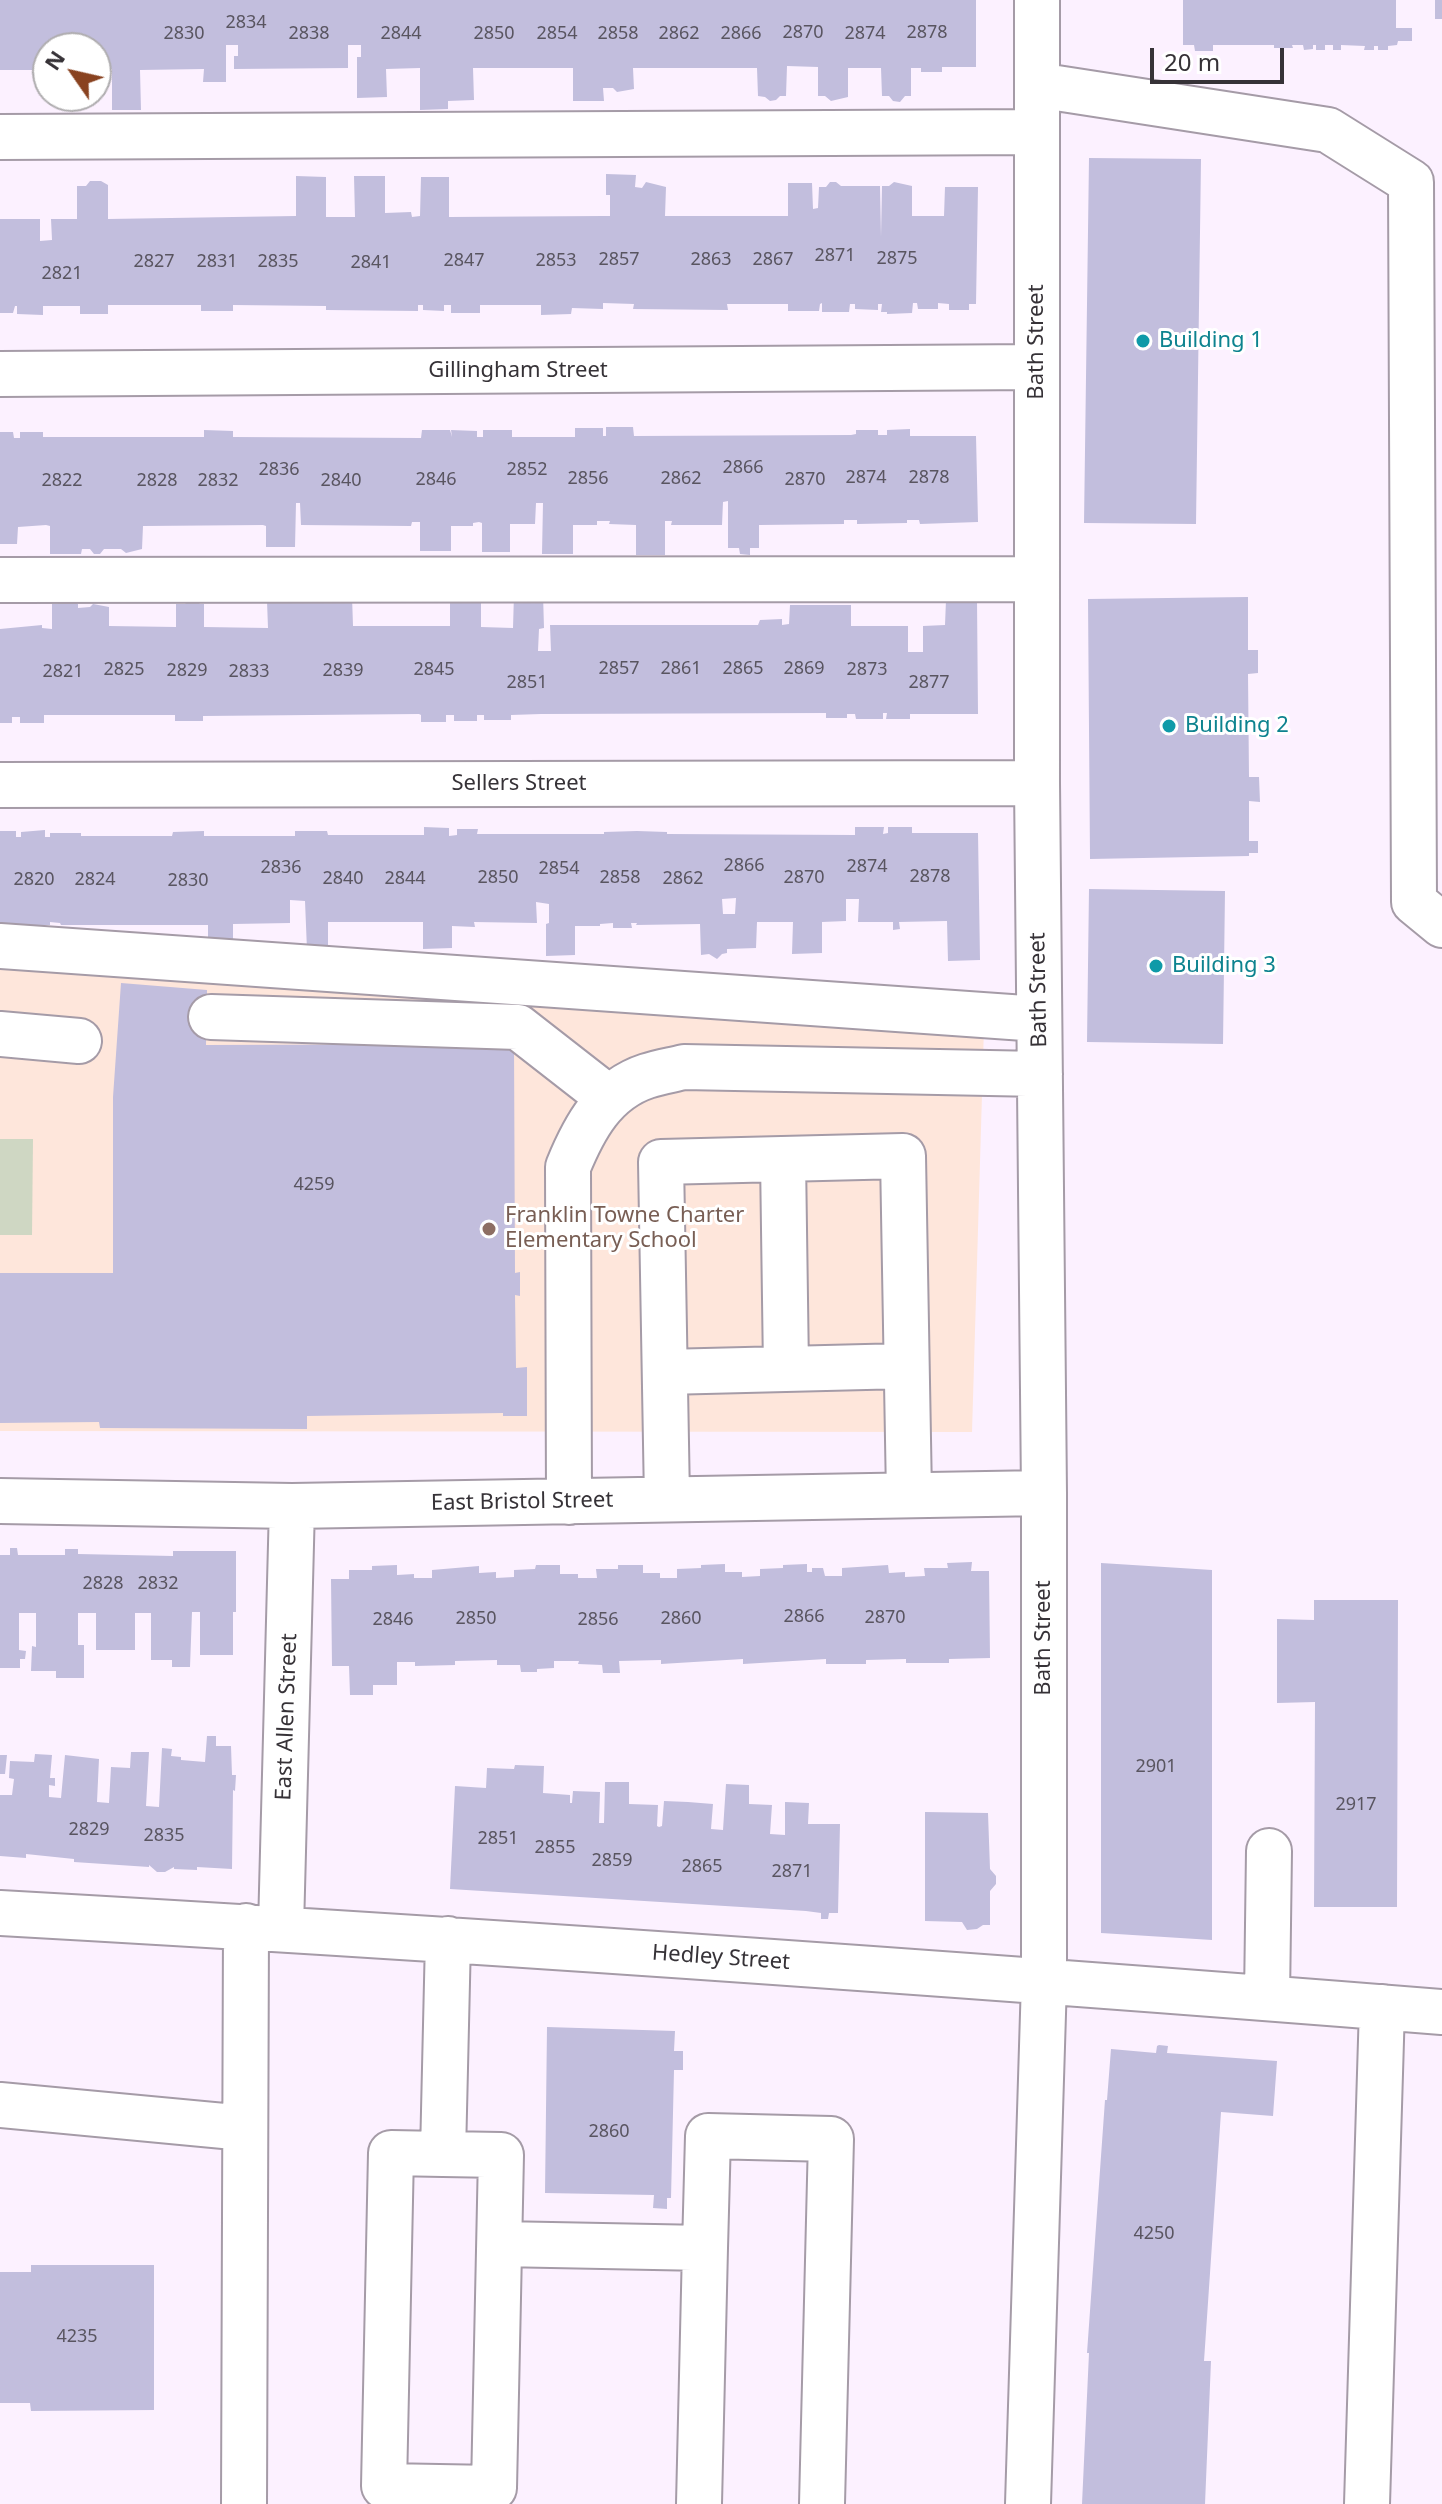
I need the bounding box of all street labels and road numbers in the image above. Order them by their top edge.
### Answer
street label: Bath Street [1024,284,1050,400]
street label: Gillingham Street [428,358,608,384]
street label: Sellers Street [451,771,587,797]
street label: Bath Street [1025,932,1053,1048]
street label: East Bristol Street [431,1487,613,1517]
street label: Bath Street [1031,1580,1057,1696]
street label: East Allen Street [271,1633,303,1801]
street label: Hedley Street [651,1940,791,1976]

